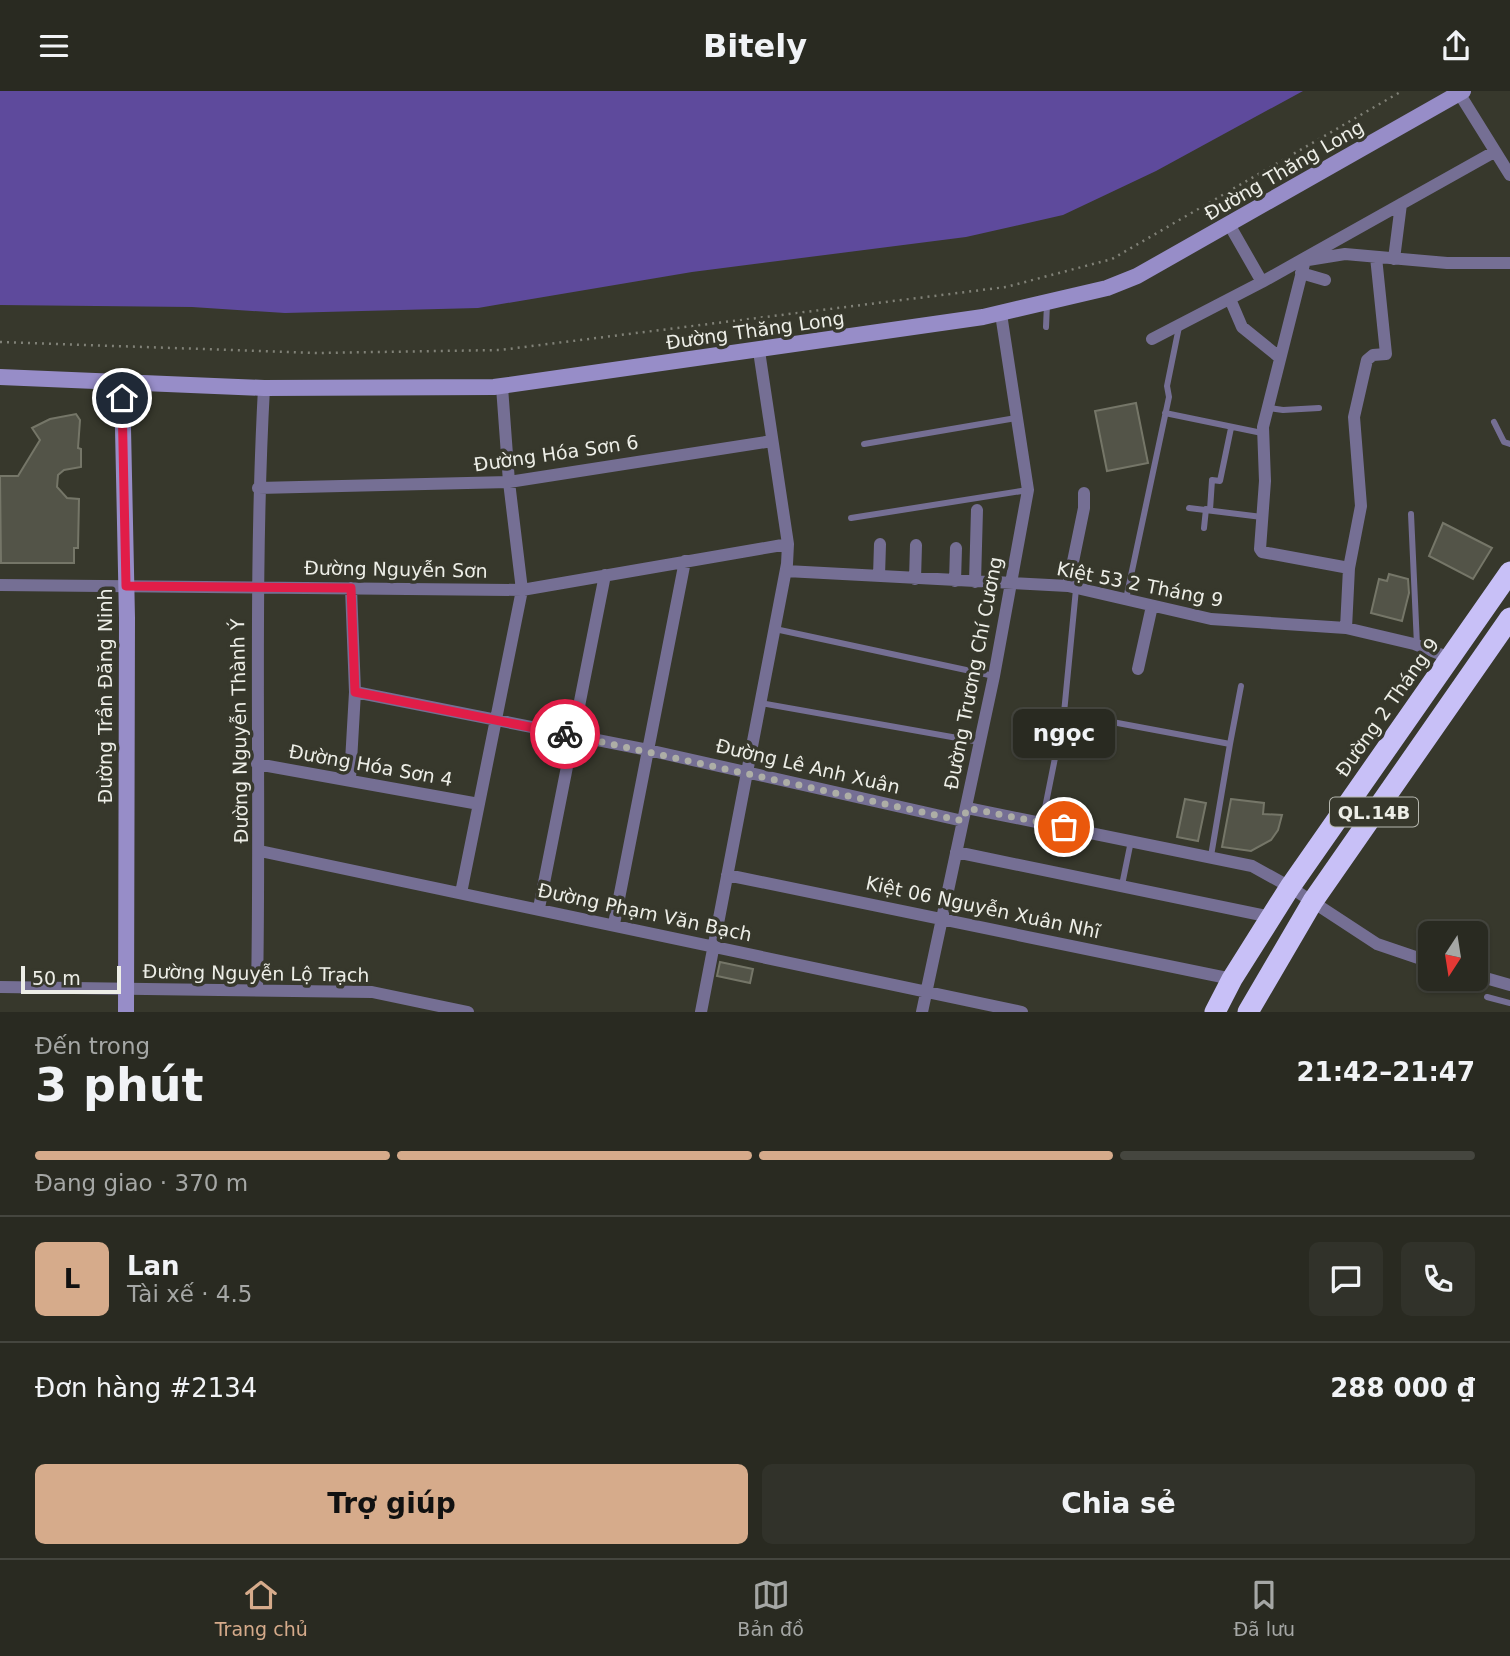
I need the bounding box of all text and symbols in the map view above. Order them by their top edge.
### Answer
icon: menu [35,27,73,65]
text: Bitely [703,27,807,65]
icon: share [1437,27,1475,65]
street label: Đường Thăng Long [1201,115,1367,225]
street label: Đường Thăng Long [664,307,846,353]
pin [92,368,152,428]
icon: home [103,379,141,417]
street label: Đường Hóa Sơn 6 [472,431,640,475]
street label: Đường Trương Chí Cương [940,555,1006,791]
street label: Đường Nguyễn Sơn [304,556,488,582]
street label: Kiệt 53 2 Tháng 9 [1055,557,1225,611]
street label: Đường Trần Đăng Ninh [94,589,116,803]
street label: Đường Nguyễn Thành Ý [226,618,252,844]
street label: Đường 2 Tháng 9 [1331,633,1443,781]
courier [530,699,600,769]
callout: ngọc [1013,708,1115,757]
icon: bike [546,715,584,753]
text: ngọc [1033,720,1095,746]
street label: Đường Lê Anh Xuân [714,734,902,798]
street label: Đường Hóa Sơn 4 [287,740,455,790]
pin [1034,797,1094,857]
road number: QL.14B [1330,797,1418,827]
icon: bag [1045,808,1083,846]
street label: Kiệt 06 Nguyễn Xuân Nhĩ [864,871,1103,943]
street label: Đường Phạm Văn Bạch [536,879,754,945]
north arrow [1418,921,1488,991]
map controls [1418,921,1488,991]
street label: Đường Nguyễn Lộ Trạch [142,960,370,986]
scale bar [21,963,121,995]
text: 50 m [32,967,81,989]
text: Đến trong [35,1033,150,1059]
text: 21:42–21:47 [1296,1057,1475,1087]
text: 3 phút [35,1058,203,1112]
text: Đang giao · 370 m [35,1170,248,1196]
button: chat [1309,1242,1383,1316]
button: phone [1401,1242,1475,1316]
text: Lan [127,1251,180,1281]
text: L [64,1264,80,1294]
text: Tài xế · 4.5 [127,1281,252,1307]
text: Đơn hàng #2134 [35,1373,257,1403]
text: 288 000 ₫ [1330,1373,1475,1403]
button: Trợ giúp [35,1464,748,1544]
button: Chia sẻ [762,1464,1475,1544]
tab: Trang chủ [215,1576,308,1640]
tab: Bản đồ [737,1576,804,1640]
tab: Đã lưu [1233,1576,1295,1640]

